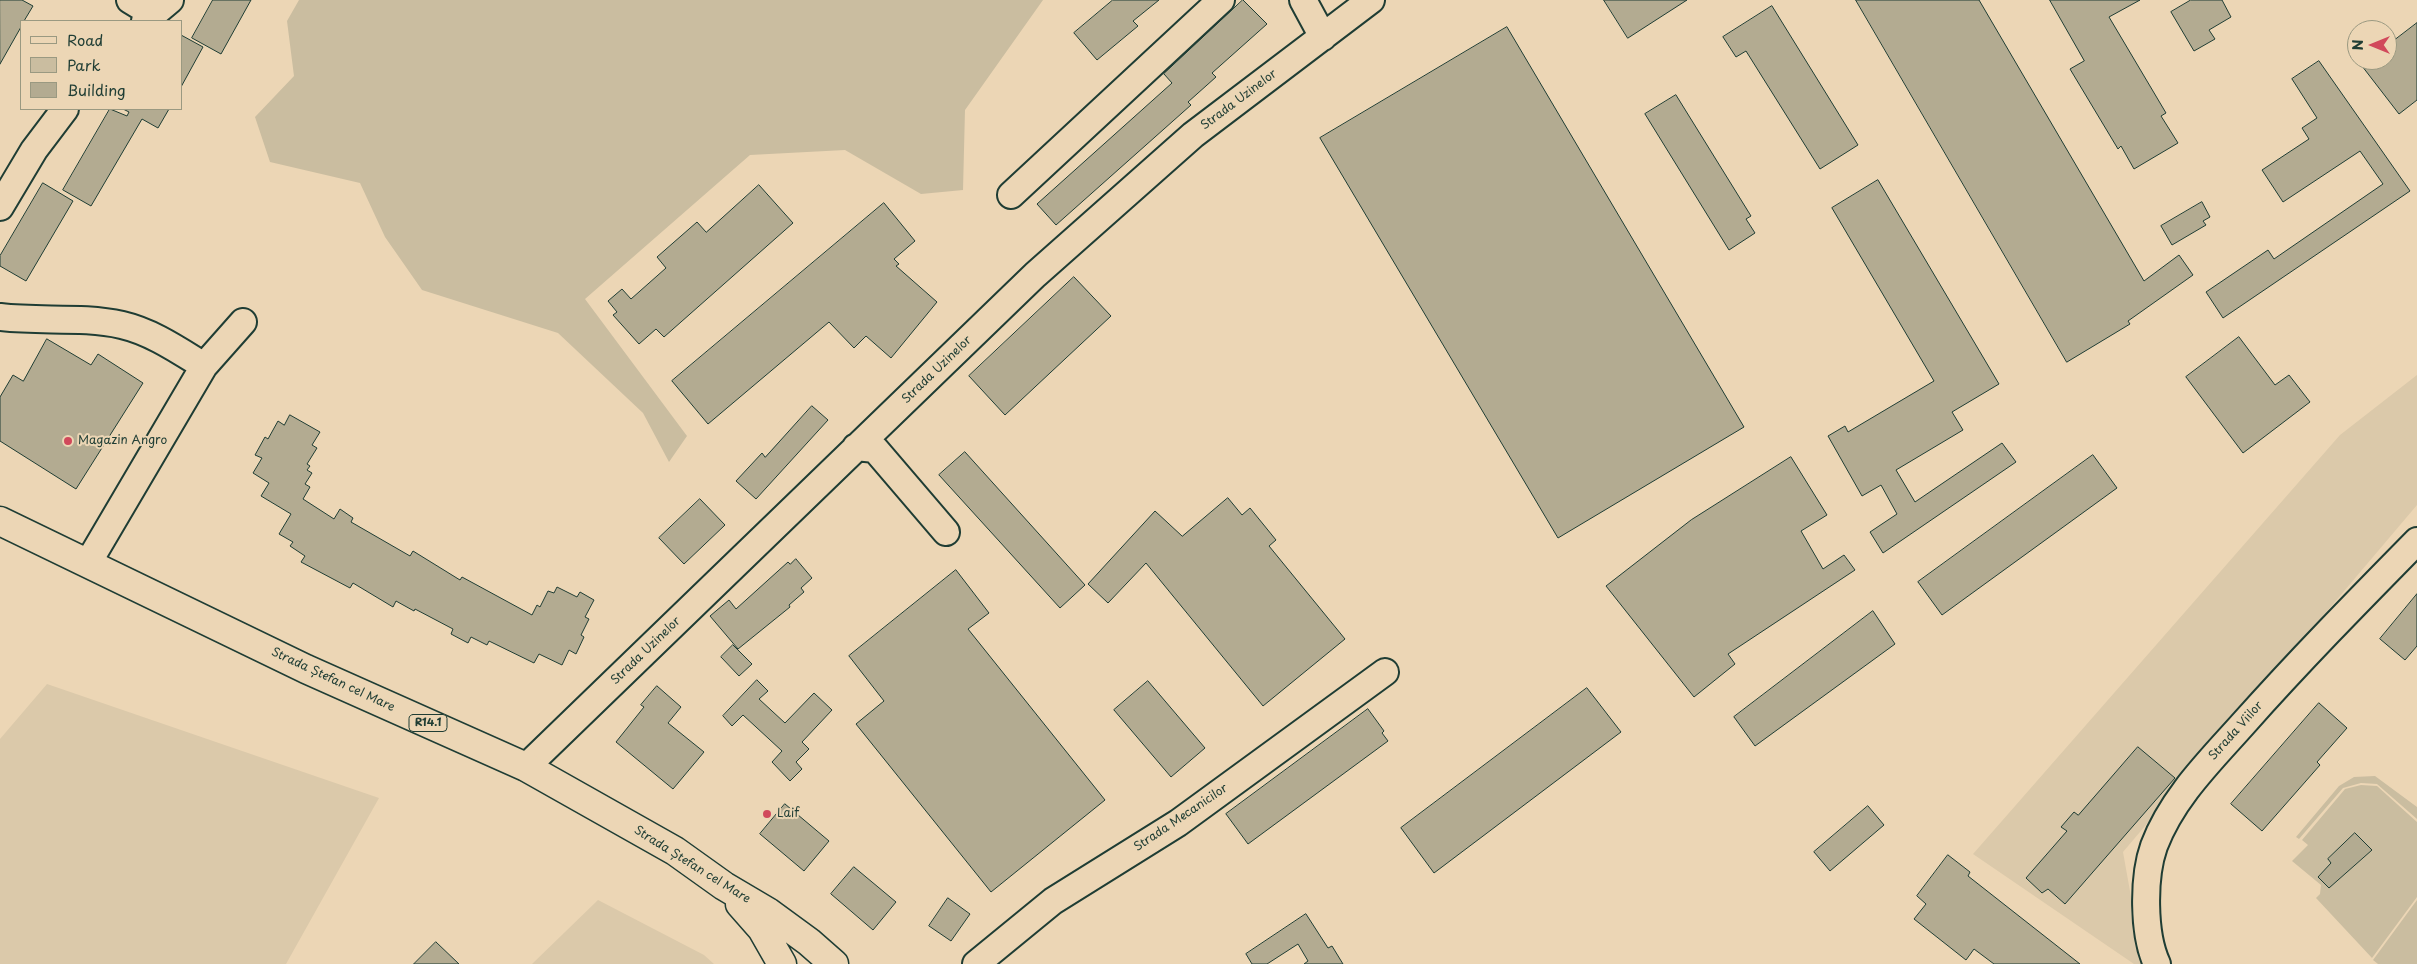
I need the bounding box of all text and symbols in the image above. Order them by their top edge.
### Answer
legend [20,20,182,110]
north arrow [2347,20,2397,70]
text: Road [67,28,103,51]
text: N [2347,39,2368,51]
text: Park [67,53,101,76]
street label: Strada Uzinelor [1198,67,1280,133]
text: Building [67,78,126,101]
street label: Strada Uzinelor [899,333,975,407]
place label: Magazin Angro [78,434,167,448]
marker: Magazin Angro [62,435,74,447]
street label: Strada Uzinelor [608,614,684,688]
street label: Strada Ștefan cel Mare [269,645,397,715]
street label: Strada Viilor [2206,699,2266,763]
road number: R14.1 [409,714,447,731]
street label: Strada Mecanicilor [1131,781,1231,855]
place label: Laif [777,807,799,821]
marker: Laif [761,808,773,820]
street label: Strada Ștefan cel Mare [631,823,753,907]

